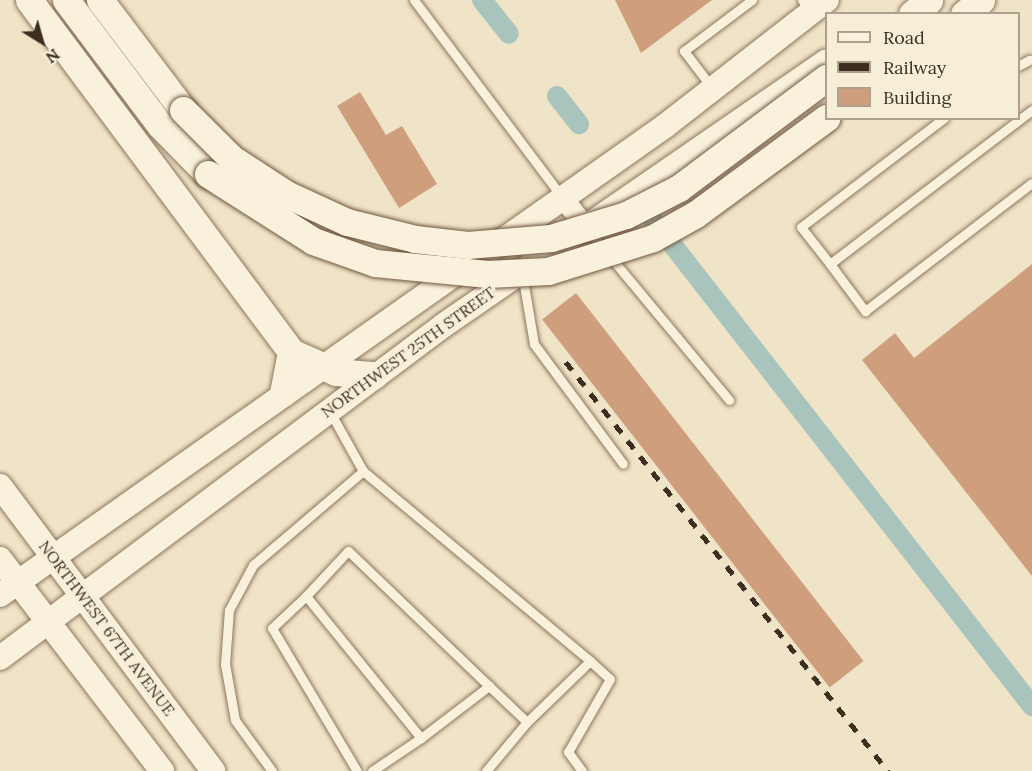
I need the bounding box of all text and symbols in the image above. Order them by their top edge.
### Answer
north arrow [12,12,72,72]
legend [825,12,1020,120]
text: Road [883,26,925,49]
text: N [42,45,64,68]
text: Railway [883,56,946,79]
text: Building [883,86,951,109]
street label: NORTHWEST 25TH STREET [317,282,499,422]
street label: NORTHWEST 67TH AVENUE [35,537,179,719]

